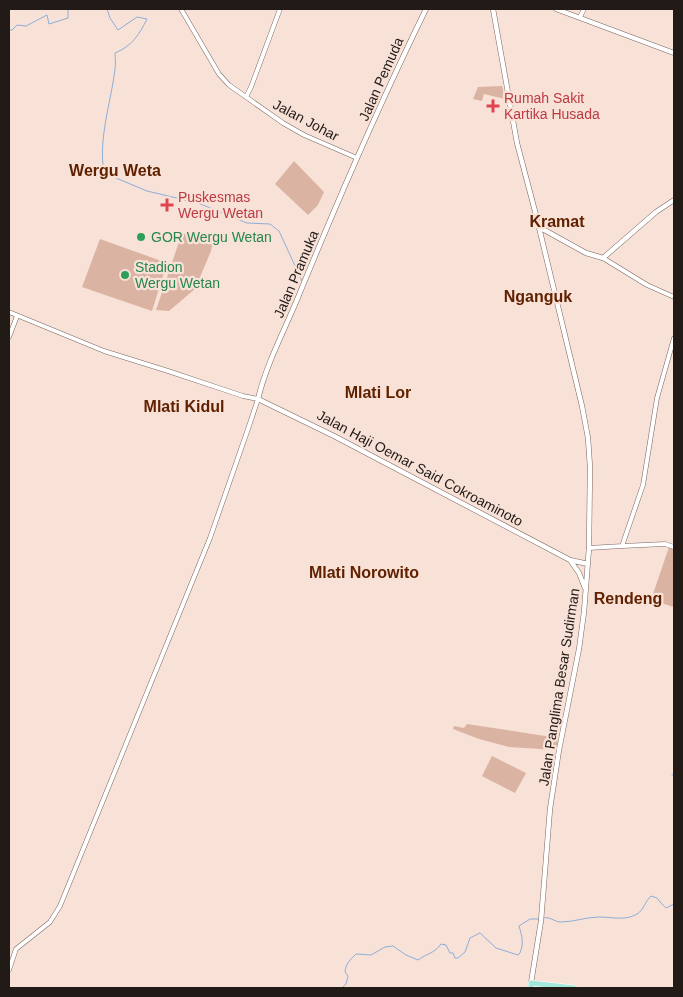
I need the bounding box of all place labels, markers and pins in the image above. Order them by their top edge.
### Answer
place label: Rumah Sakit Kartika Husada [504,90,600,122]
marker: Rumah Sakit Kartika Husada [486,99,500,113]
place label: Puskesmas Wergu Wetan [178,189,263,221]
marker: Puskesmas Wergu Wetan [160,198,174,212]
place label: GOR Wergu Wetan [151,229,272,245]
marker: GOR Wergu Wetan [135,231,147,243]
place label: Stadion Wergu Wetan [135,259,220,291]
marker: Stadion Wergu Wetan [119,269,131,281]

